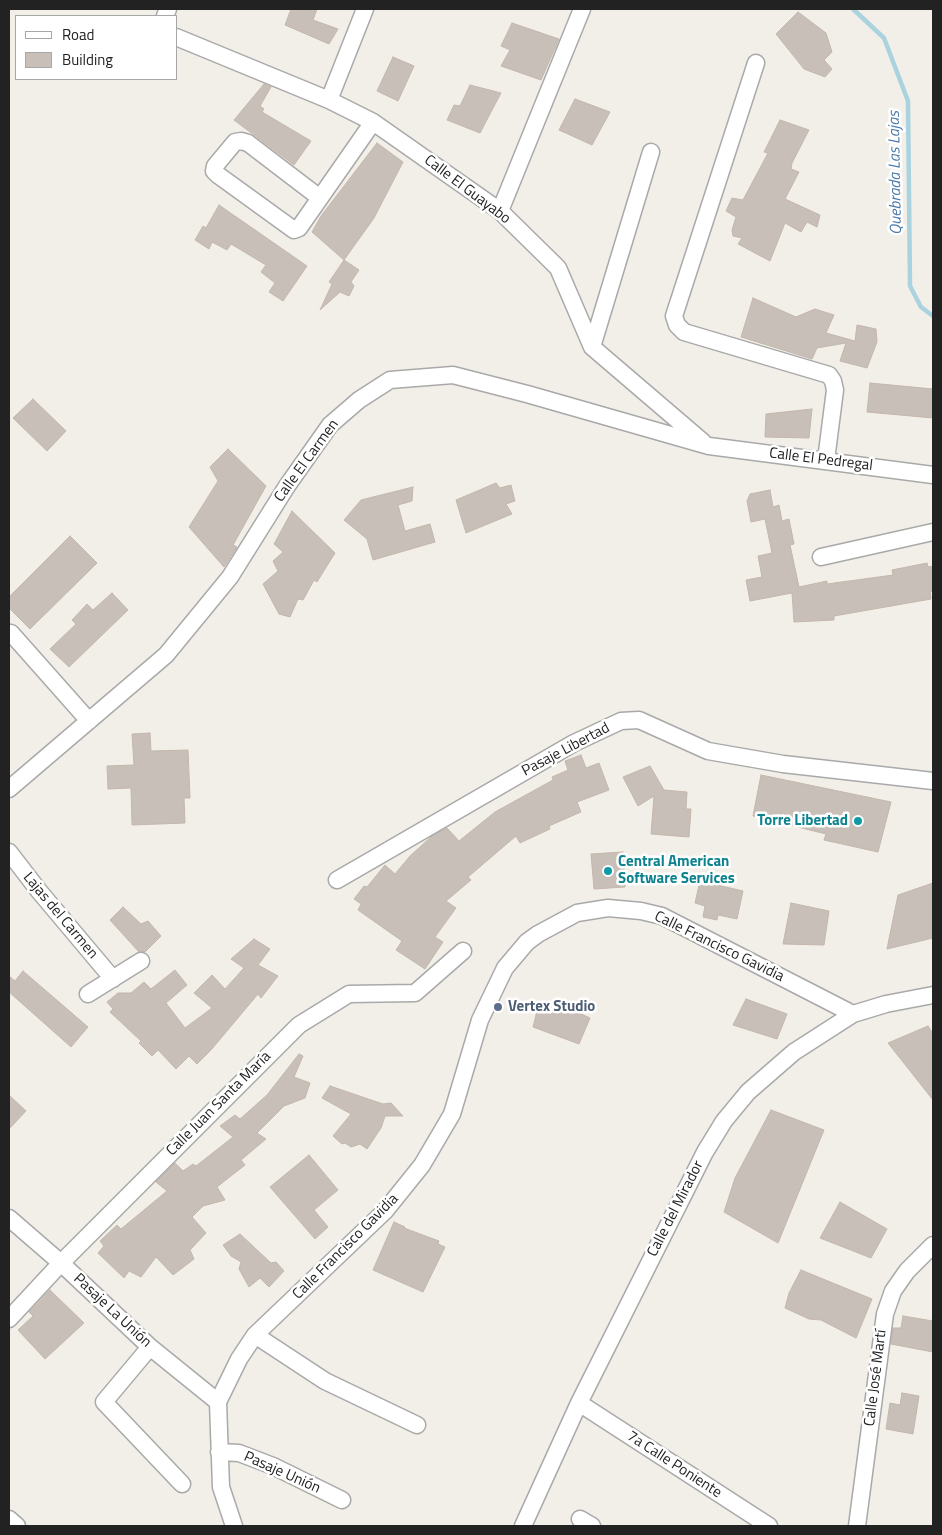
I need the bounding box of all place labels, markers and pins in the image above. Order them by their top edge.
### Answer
place label: Torre Libertad [757,812,848,830]
marker: Torre Libertad [852,815,864,827]
place label: Central American Software Services [618,853,735,888]
marker: Central American Software Services [602,865,614,877]
place label: Vertex Studio [508,998,595,1016]
marker: Vertex Studio [492,1001,504,1013]

